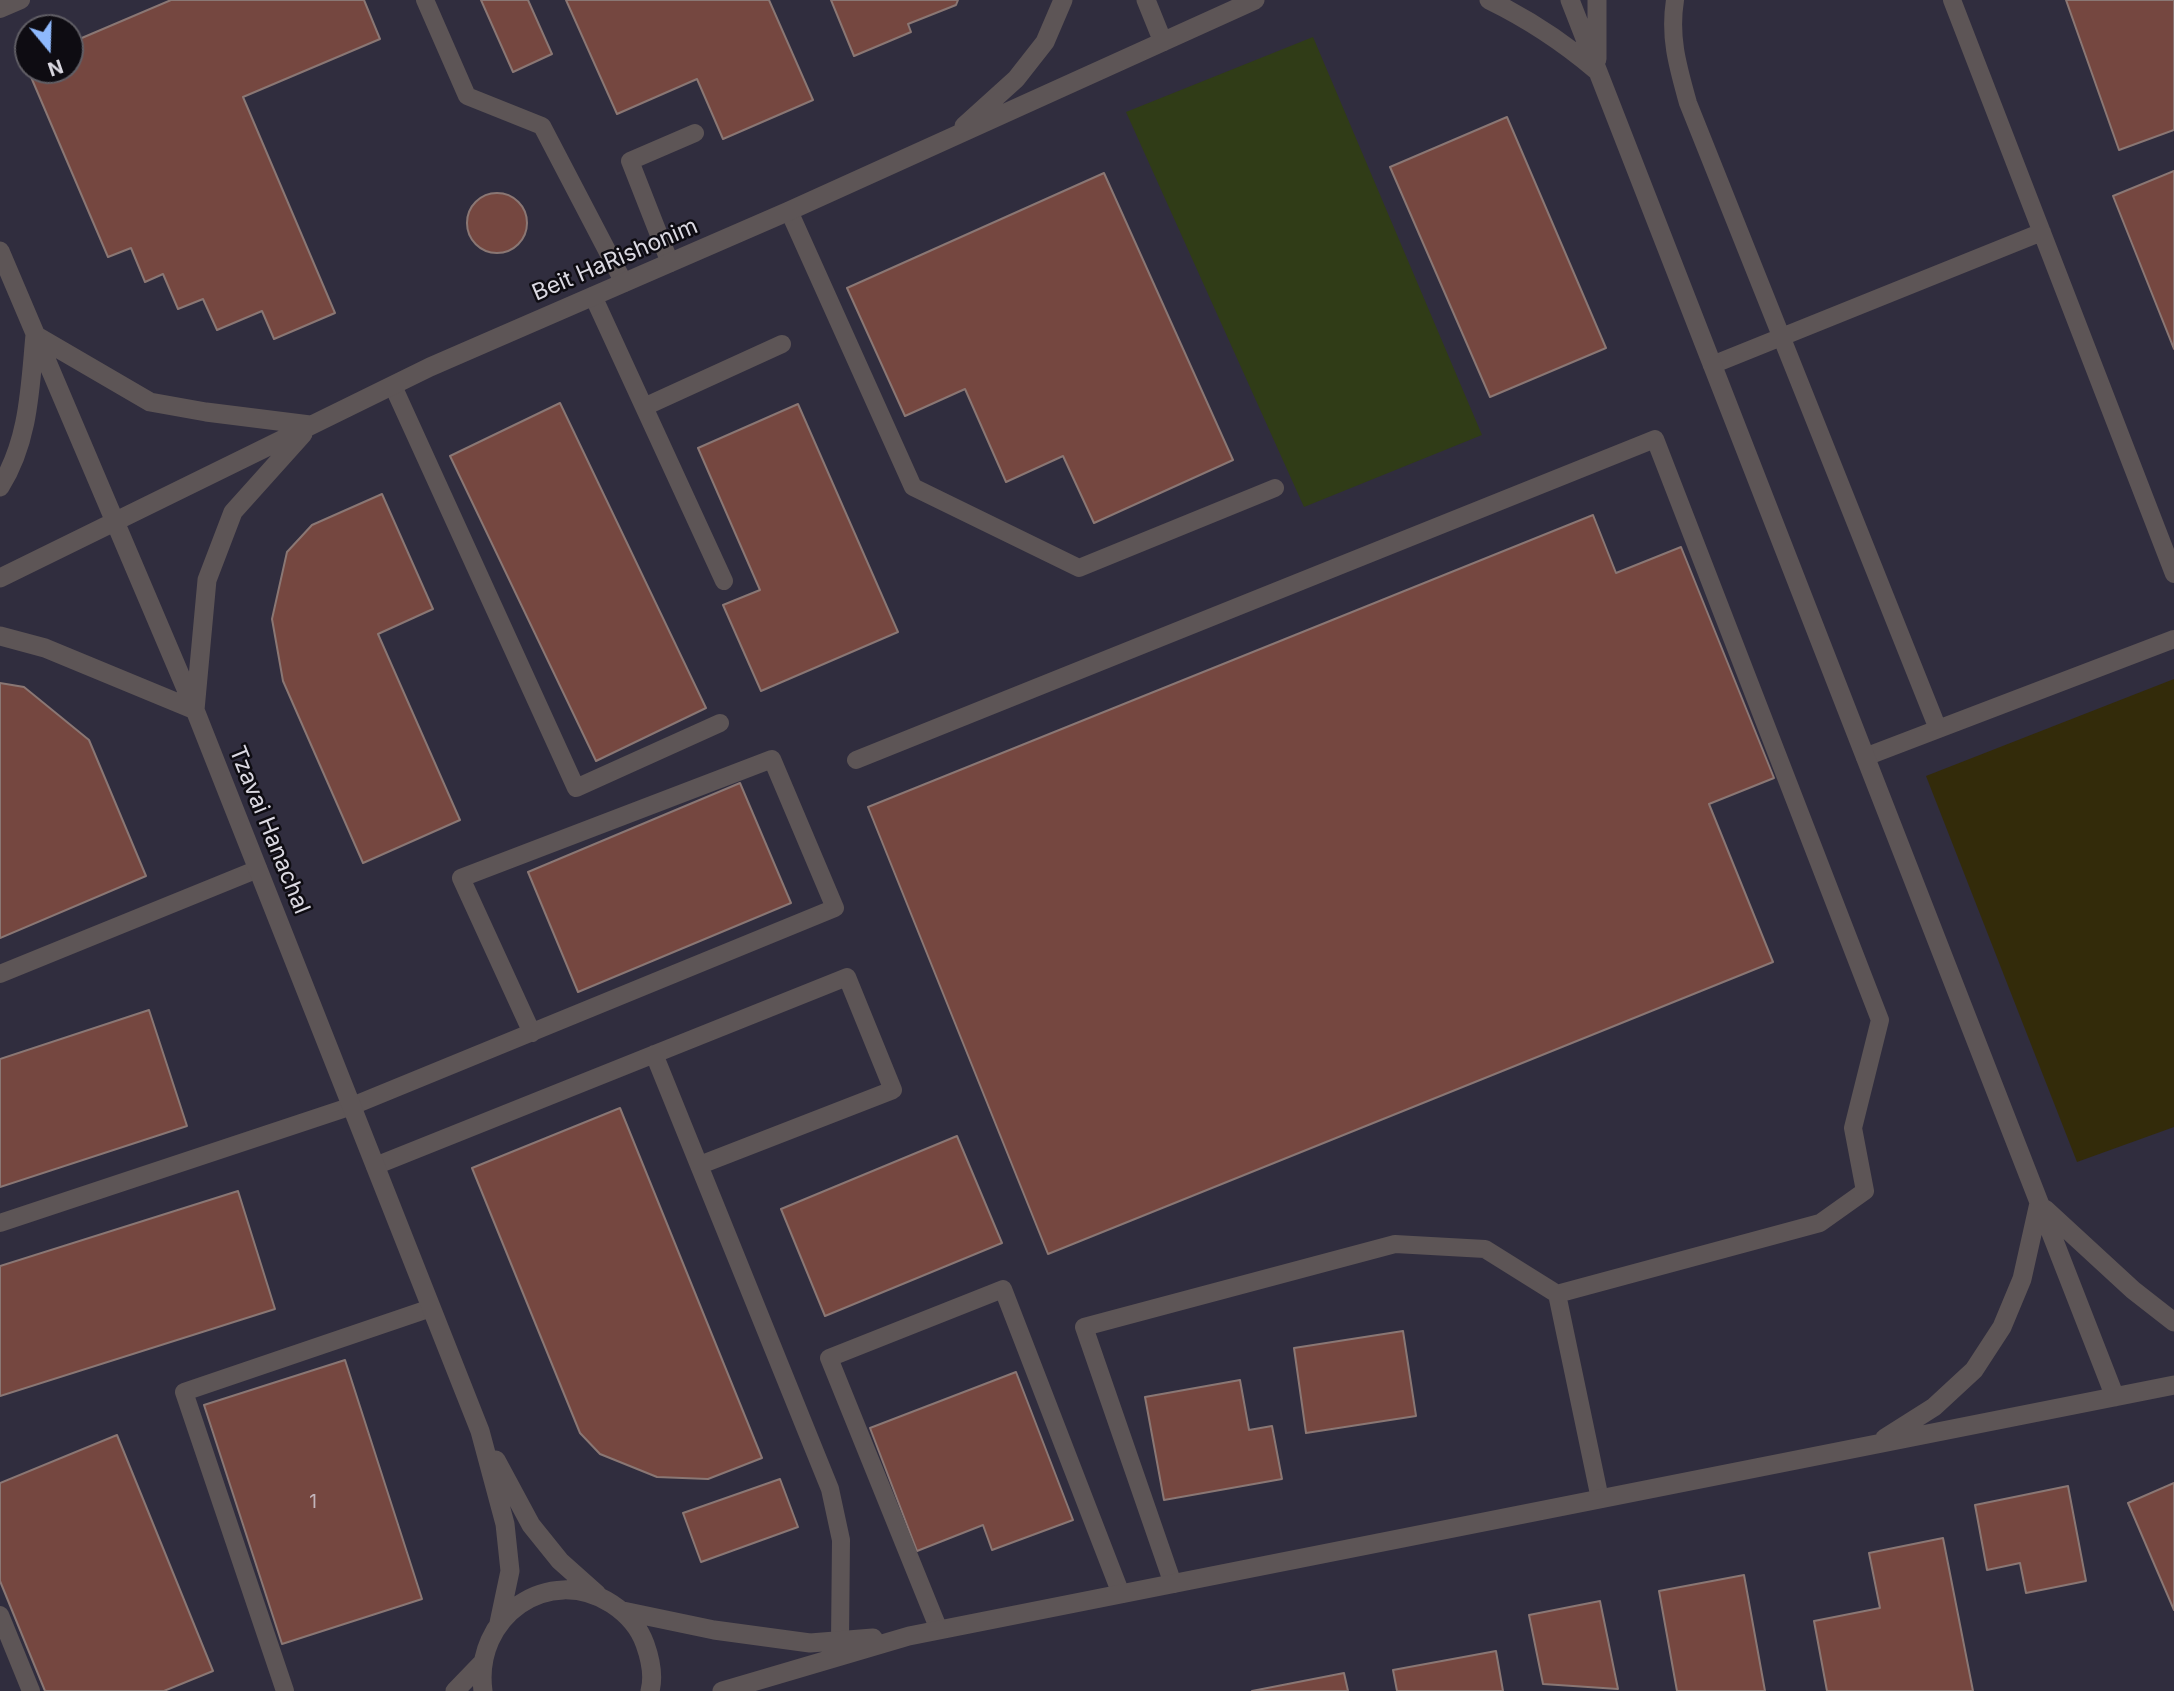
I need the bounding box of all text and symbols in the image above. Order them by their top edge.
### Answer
north arrow [14,14,84,84]
text: N [45,54,66,81]
street label: Beit HaRishonim [528,213,702,307]
street label: Tzavai Hanachal [223,742,315,918]
house number: 1 [309,1491,317,1513]

